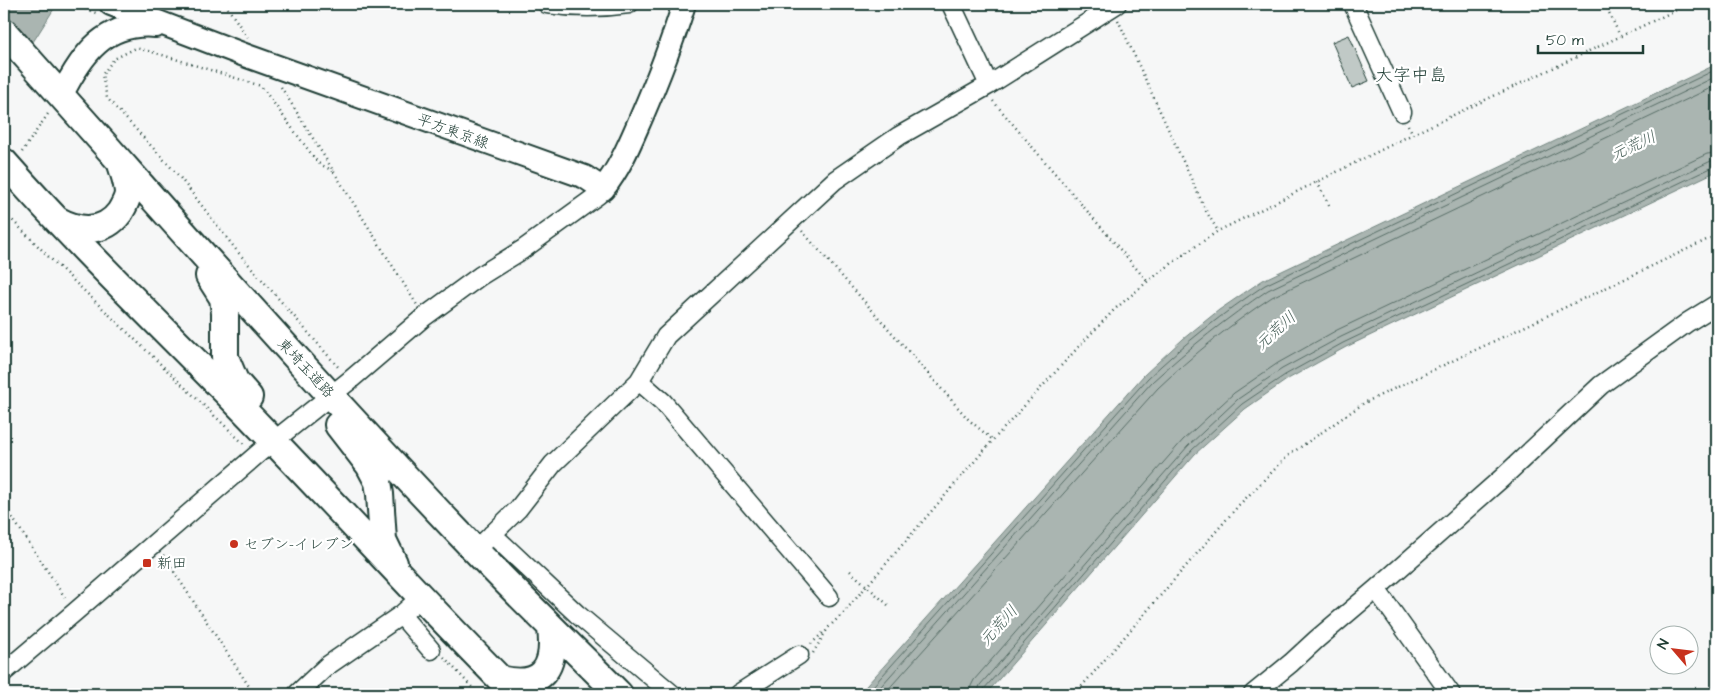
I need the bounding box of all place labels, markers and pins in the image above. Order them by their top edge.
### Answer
place label: セブン-イレブン [244,534,354,555]
marker: セブン-イレブン [228,538,240,550]
place label: 新田 [157,553,187,574]
marker: 新田 [141,557,153,569]

